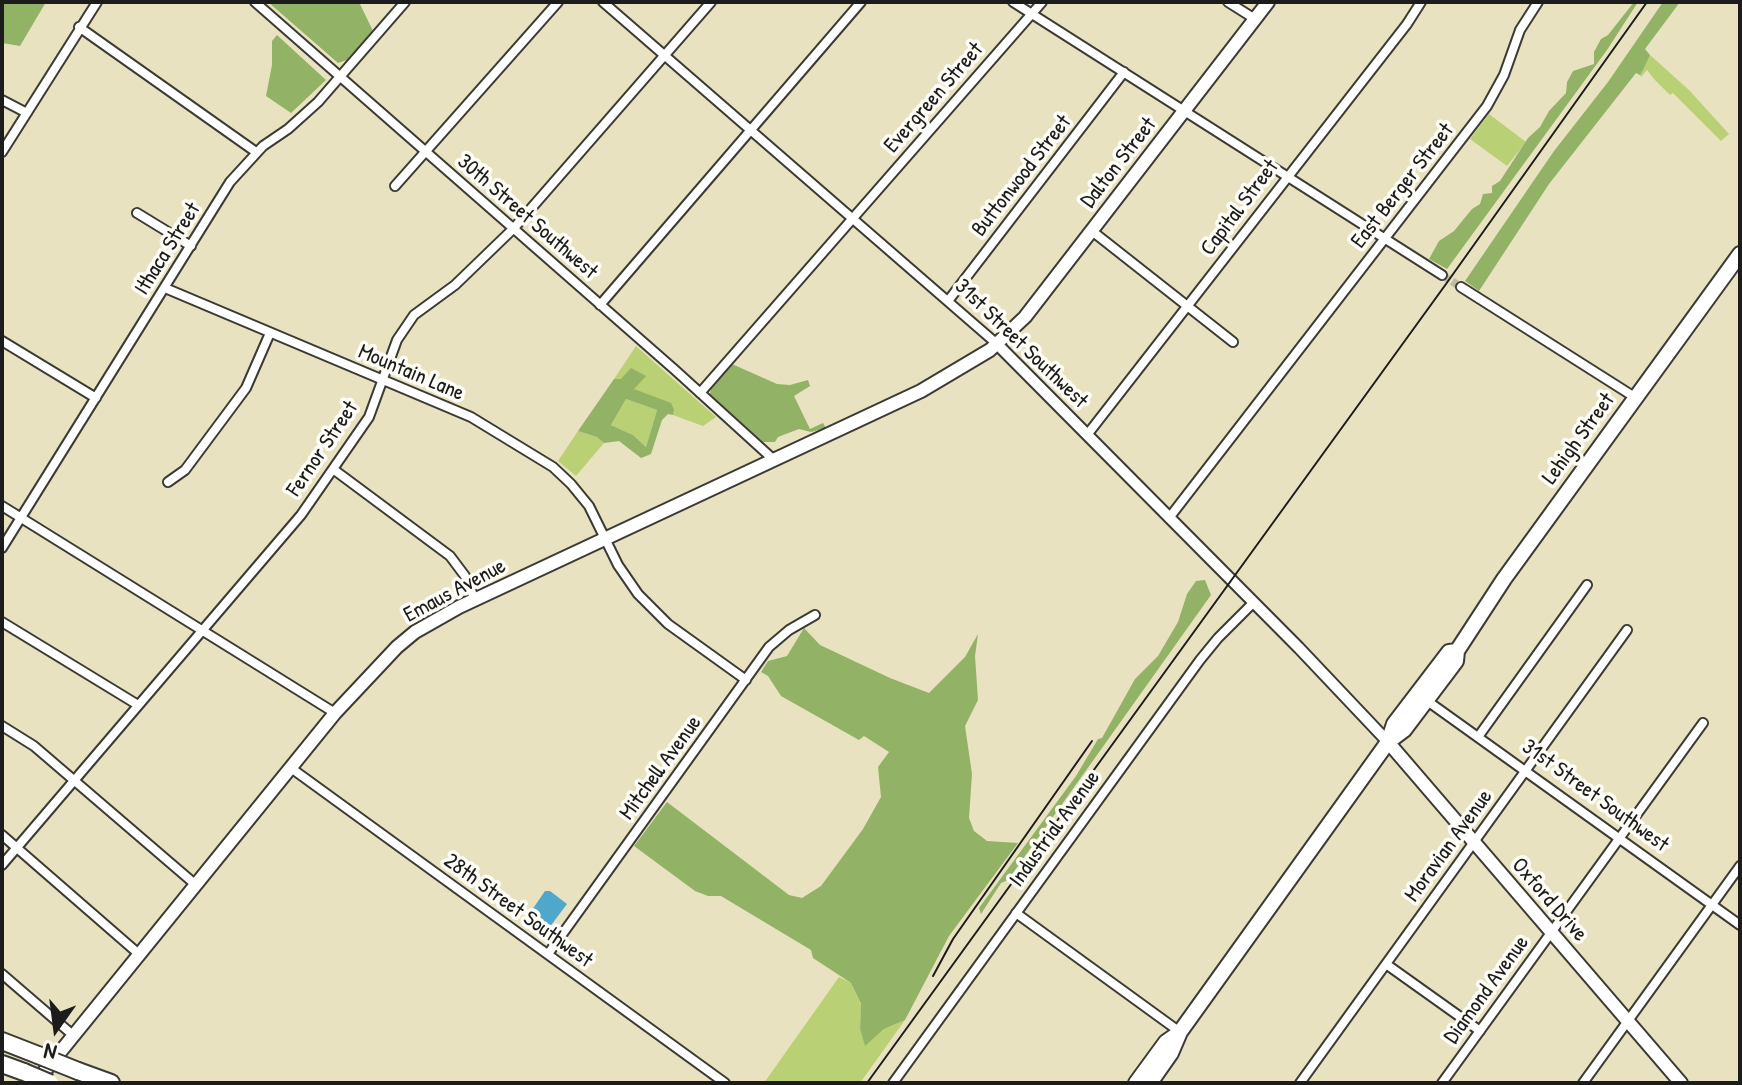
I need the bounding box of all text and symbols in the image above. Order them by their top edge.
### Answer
street label: Evergreen Street [879,37,989,159]
street label: Buttonwood Street [966,110,1078,242]
street label: Dalton Street [1075,112,1163,214]
street label: East Berger Street [1346,118,1460,254]
street label: 30th Street Southwest [451,149,603,285]
street label: Capital Street [1195,155,1285,261]
street label: Ithaca Street [129,198,207,300]
street label: 31st Street Southwest [949,274,1093,414]
street label: Mountain Lane [354,339,468,407]
street label: Lehigh Street [1537,388,1621,490]
street label: Fernor Street [282,396,364,502]
street label: Emaus Avenue [400,553,510,629]
street label: Mitchell Avenue [614,711,708,825]
street label: 31st Street Southwest [1517,734,1673,858]
street label: Industrial Avenue [1004,766,1106,892]
street label: Moravian Avenue [1399,785,1499,907]
street label: 28th Street Southwest [438,848,598,974]
street label: Oxford Drive [1505,853,1593,947]
street label: Diamond Avenue [1439,931,1535,1049]
north arrow [16,989,96,1069]
text: N [41,1036,60,1068]

